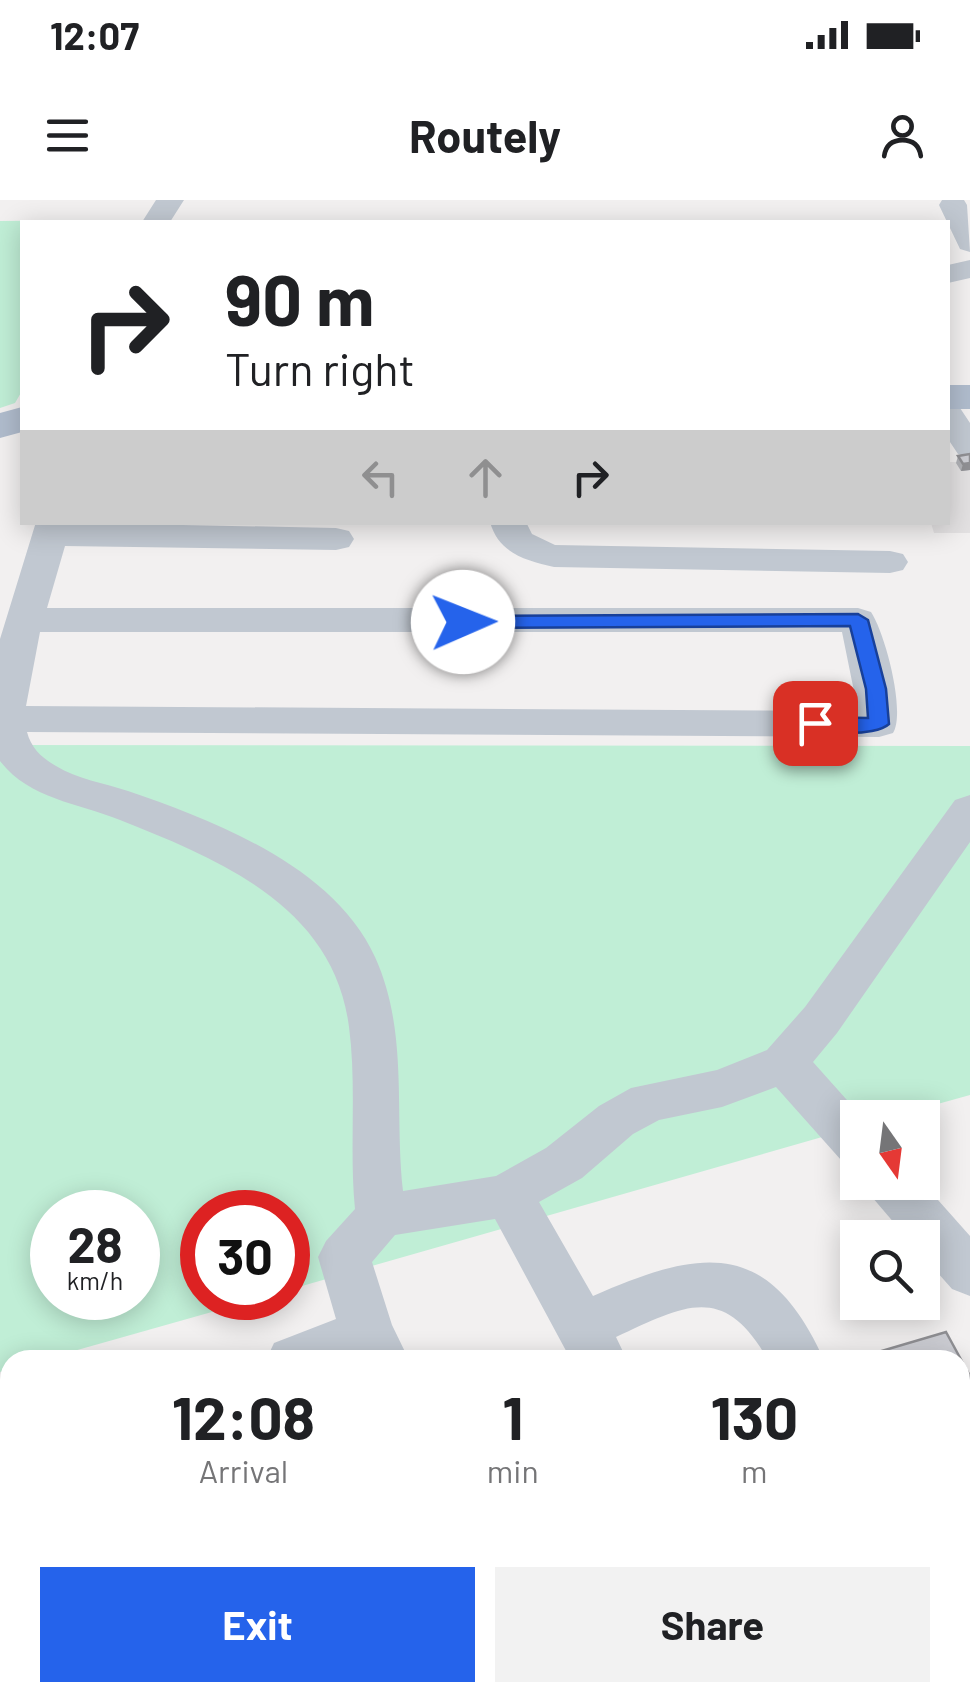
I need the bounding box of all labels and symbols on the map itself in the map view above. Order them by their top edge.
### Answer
position arrow [411,570,515,674]
pin [773,681,858,766]
north arrow [840,1100,940,1200]
speed limit sign: 30 [180,1190,310,1320]

